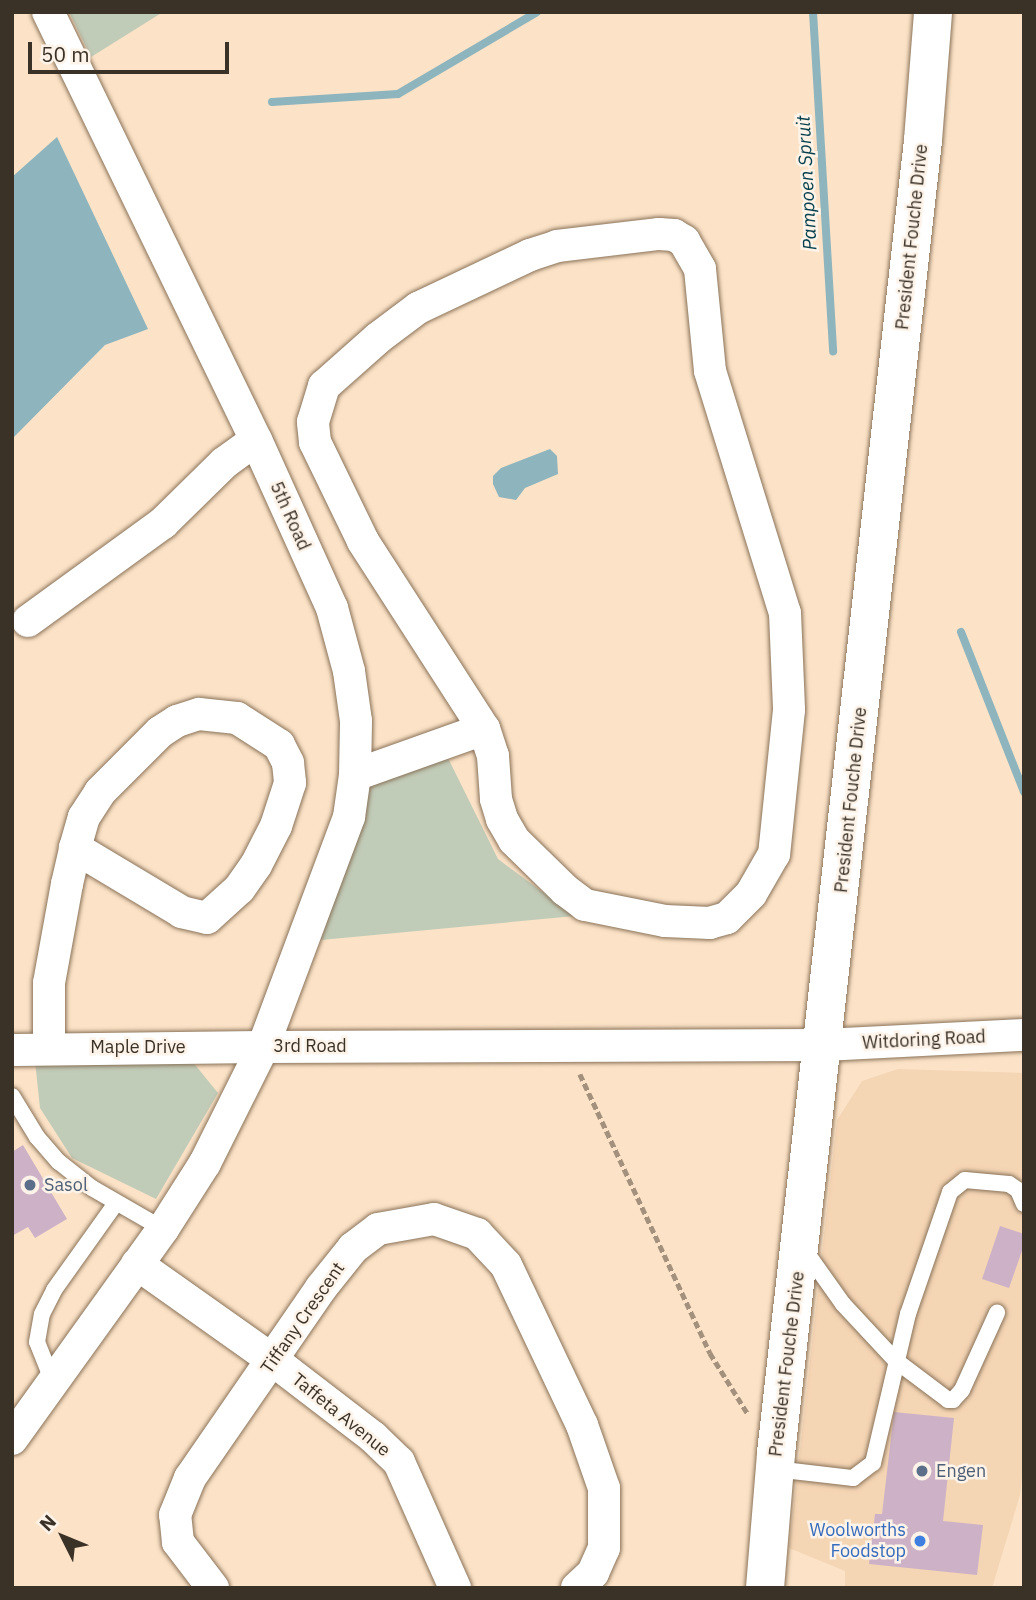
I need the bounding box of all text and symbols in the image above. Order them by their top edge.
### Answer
scale bar [32,28,233,72]
text: 50 m [41,40,90,68]
water label: Pampoen Spruit [792,115,822,251]
street label: President Fouche Drive [892,143,932,331]
street label: 5th Road [265,478,315,554]
street label: President Fouche Drive [831,706,871,894]
street label: Witdoring Road [862,1026,986,1054]
street label: 3rd Road [273,1035,347,1057]
street label: Maple Drive [90,1036,186,1058]
place label: Sasol [44,1174,88,1196]
marker: Sasol [22,1177,38,1193]
street label: Tiffany Crescent [257,1258,349,1378]
street label: President Fouche Drive [765,1270,809,1458]
street label: Taffeta Avenue [287,1369,395,1461]
place label: Engen [936,1460,986,1482]
marker: Engen [914,1463,930,1479]
north arrow [28,1502,98,1572]
text: N [34,1509,61,1536]
place label: Woolworths Foodstop [809,1520,906,1562]
marker: Woolworths Foodstop [912,1533,928,1549]

